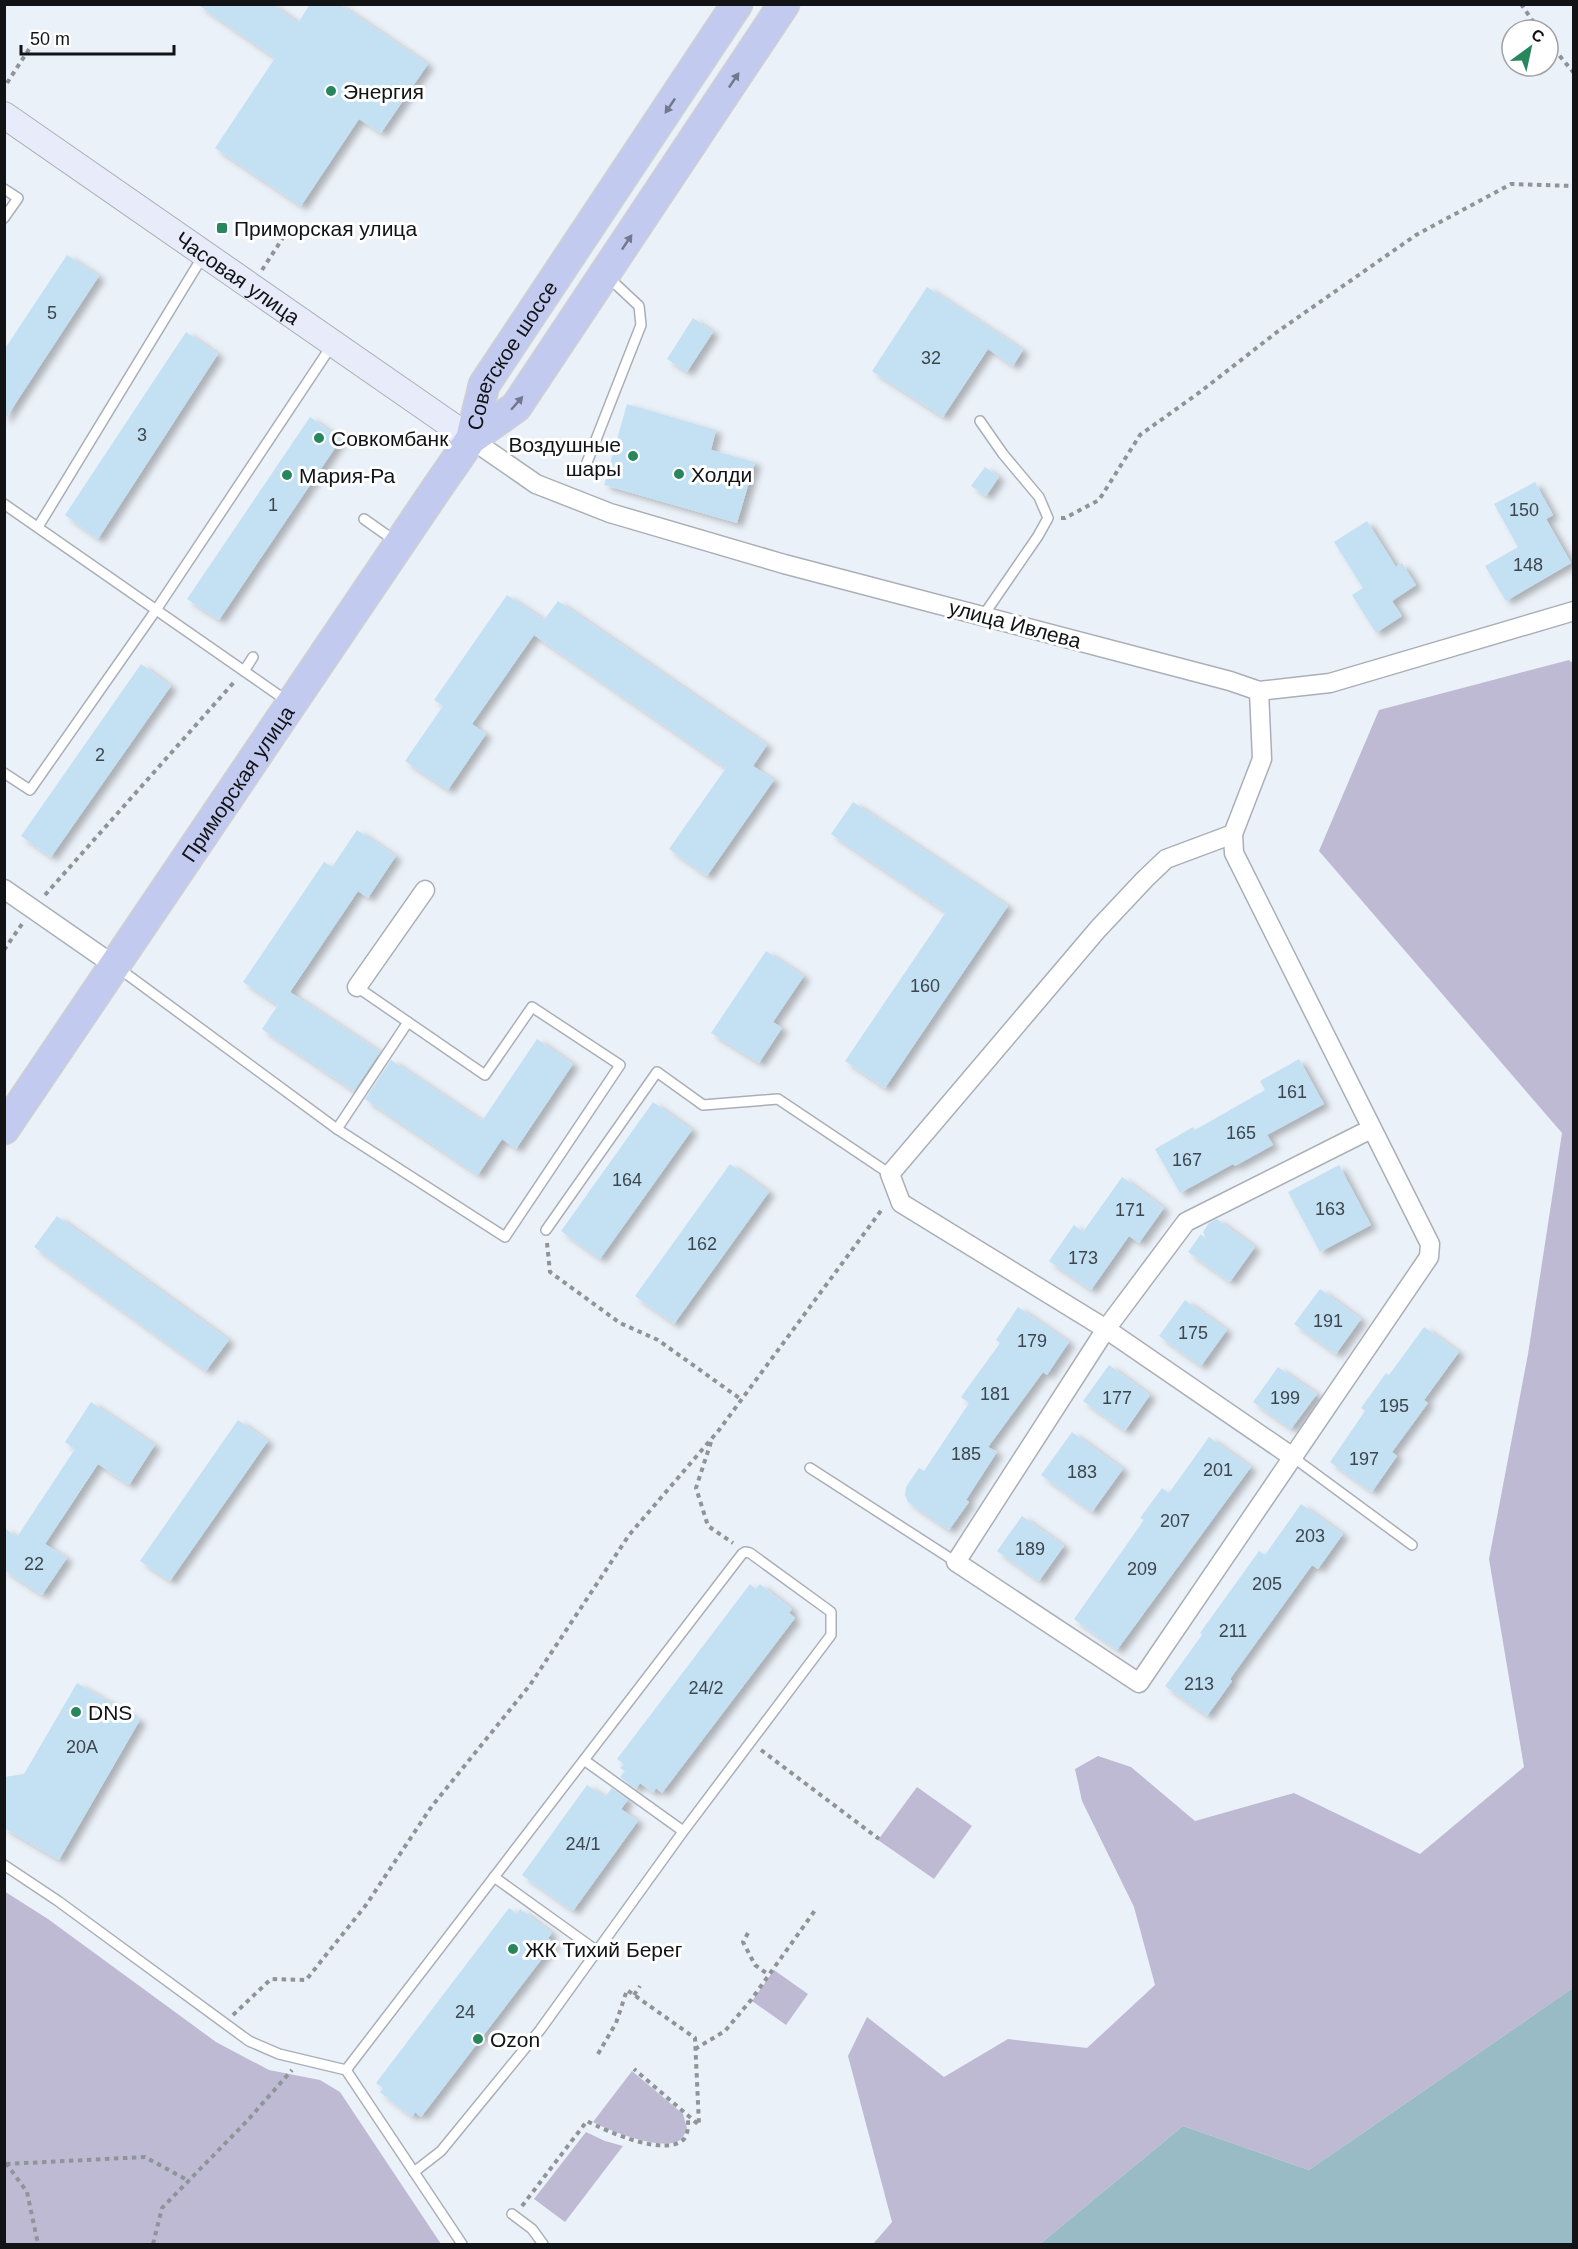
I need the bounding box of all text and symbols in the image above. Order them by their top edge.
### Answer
scale bar [21,18,174,56]
north arrow [1500,18,1560,78]
text: С [1528,26,1548,46]
text: 50 m [30,29,70,49]
one-way arrow [729,71,740,88]
place label: Энергия [343,80,424,103]
marker: Энергия [324,84,338,98]
one-way arrow [664,97,676,113]
place label: Приморская улица [234,217,417,240]
marker: Приморская улица [215,221,229,235]
street label: Часовая улица [172,226,305,329]
one-way arrow [621,234,632,250]
street label: Советское шоссе [462,276,561,432]
house number: 5 [47,303,57,323]
house number: 32 [921,348,941,368]
one-way arrow [511,396,524,411]
house number: 3 [137,425,147,445]
place label: Совкомбанк [331,427,449,450]
marker: Совкомбанк [312,431,326,445]
place label: Воздушные шары [508,433,621,480]
marker: Воздушные шары [626,449,640,463]
place label: Холди [691,463,752,486]
place label: Мария-Ра [299,464,395,487]
marker: Холди [672,467,686,481]
marker: Мария-Ра [280,468,294,482]
house number: 1 [268,495,278,515]
house number: 150 [1509,500,1539,520]
house number: 148 [1513,555,1543,575]
street label: улица Ивлева [946,595,1084,653]
street label: Приморская улица [177,701,298,866]
house number: 2 [95,745,105,765]
house number: 160 [910,976,940,996]
house number: 161 [1277,1082,1307,1102]
house number: 165 [1226,1123,1256,1143]
house number: 167 [1172,1150,1202,1170]
house number: 164 [612,1170,642,1190]
house number: 163 [1315,1199,1345,1219]
house number: 171 [1115,1200,1145,1220]
house number: 162 [687,1234,717,1254]
house number: 173 [1068,1248,1098,1268]
house number: 191 [1313,1311,1343,1331]
house number: 175 [1178,1323,1208,1343]
house number: 179 [1017,1331,1047,1351]
house number: 181 [980,1384,1010,1404]
house number: 177 [1102,1388,1132,1408]
house number: 199 [1270,1388,1300,1408]
house number: 195 [1379,1396,1409,1416]
house number: 185 [951,1444,981,1464]
house number: 197 [1349,1449,1379,1469]
house number: 201 [1203,1460,1233,1480]
house number: 183 [1067,1462,1097,1482]
house number: 207 [1160,1511,1190,1531]
house number: 203 [1295,1526,1325,1546]
house number: 189 [1015,1539,1045,1559]
house number: 22 [24,1554,44,1574]
house number: 209 [1127,1559,1157,1579]
house number: 205 [1252,1574,1282,1594]
house number: 211 [1219,1621,1247,1641]
house number: 213 [1184,1674,1214,1694]
house number: 24/2 [688,1678,724,1698]
place label: DNS [88,1701,132,1724]
marker: DNS [69,1705,83,1719]
house number: 20А [66,1737,98,1757]
house number: 24/1 [565,1834,601,1854]
place label: ЖК Тихий Берег [525,1938,683,1961]
marker: ЖК Тихий Берег [506,1942,520,1956]
house number: 24 [455,2002,475,2022]
place label: Ozon [490,2028,540,2051]
marker: Ozon [471,2032,485,2046]

